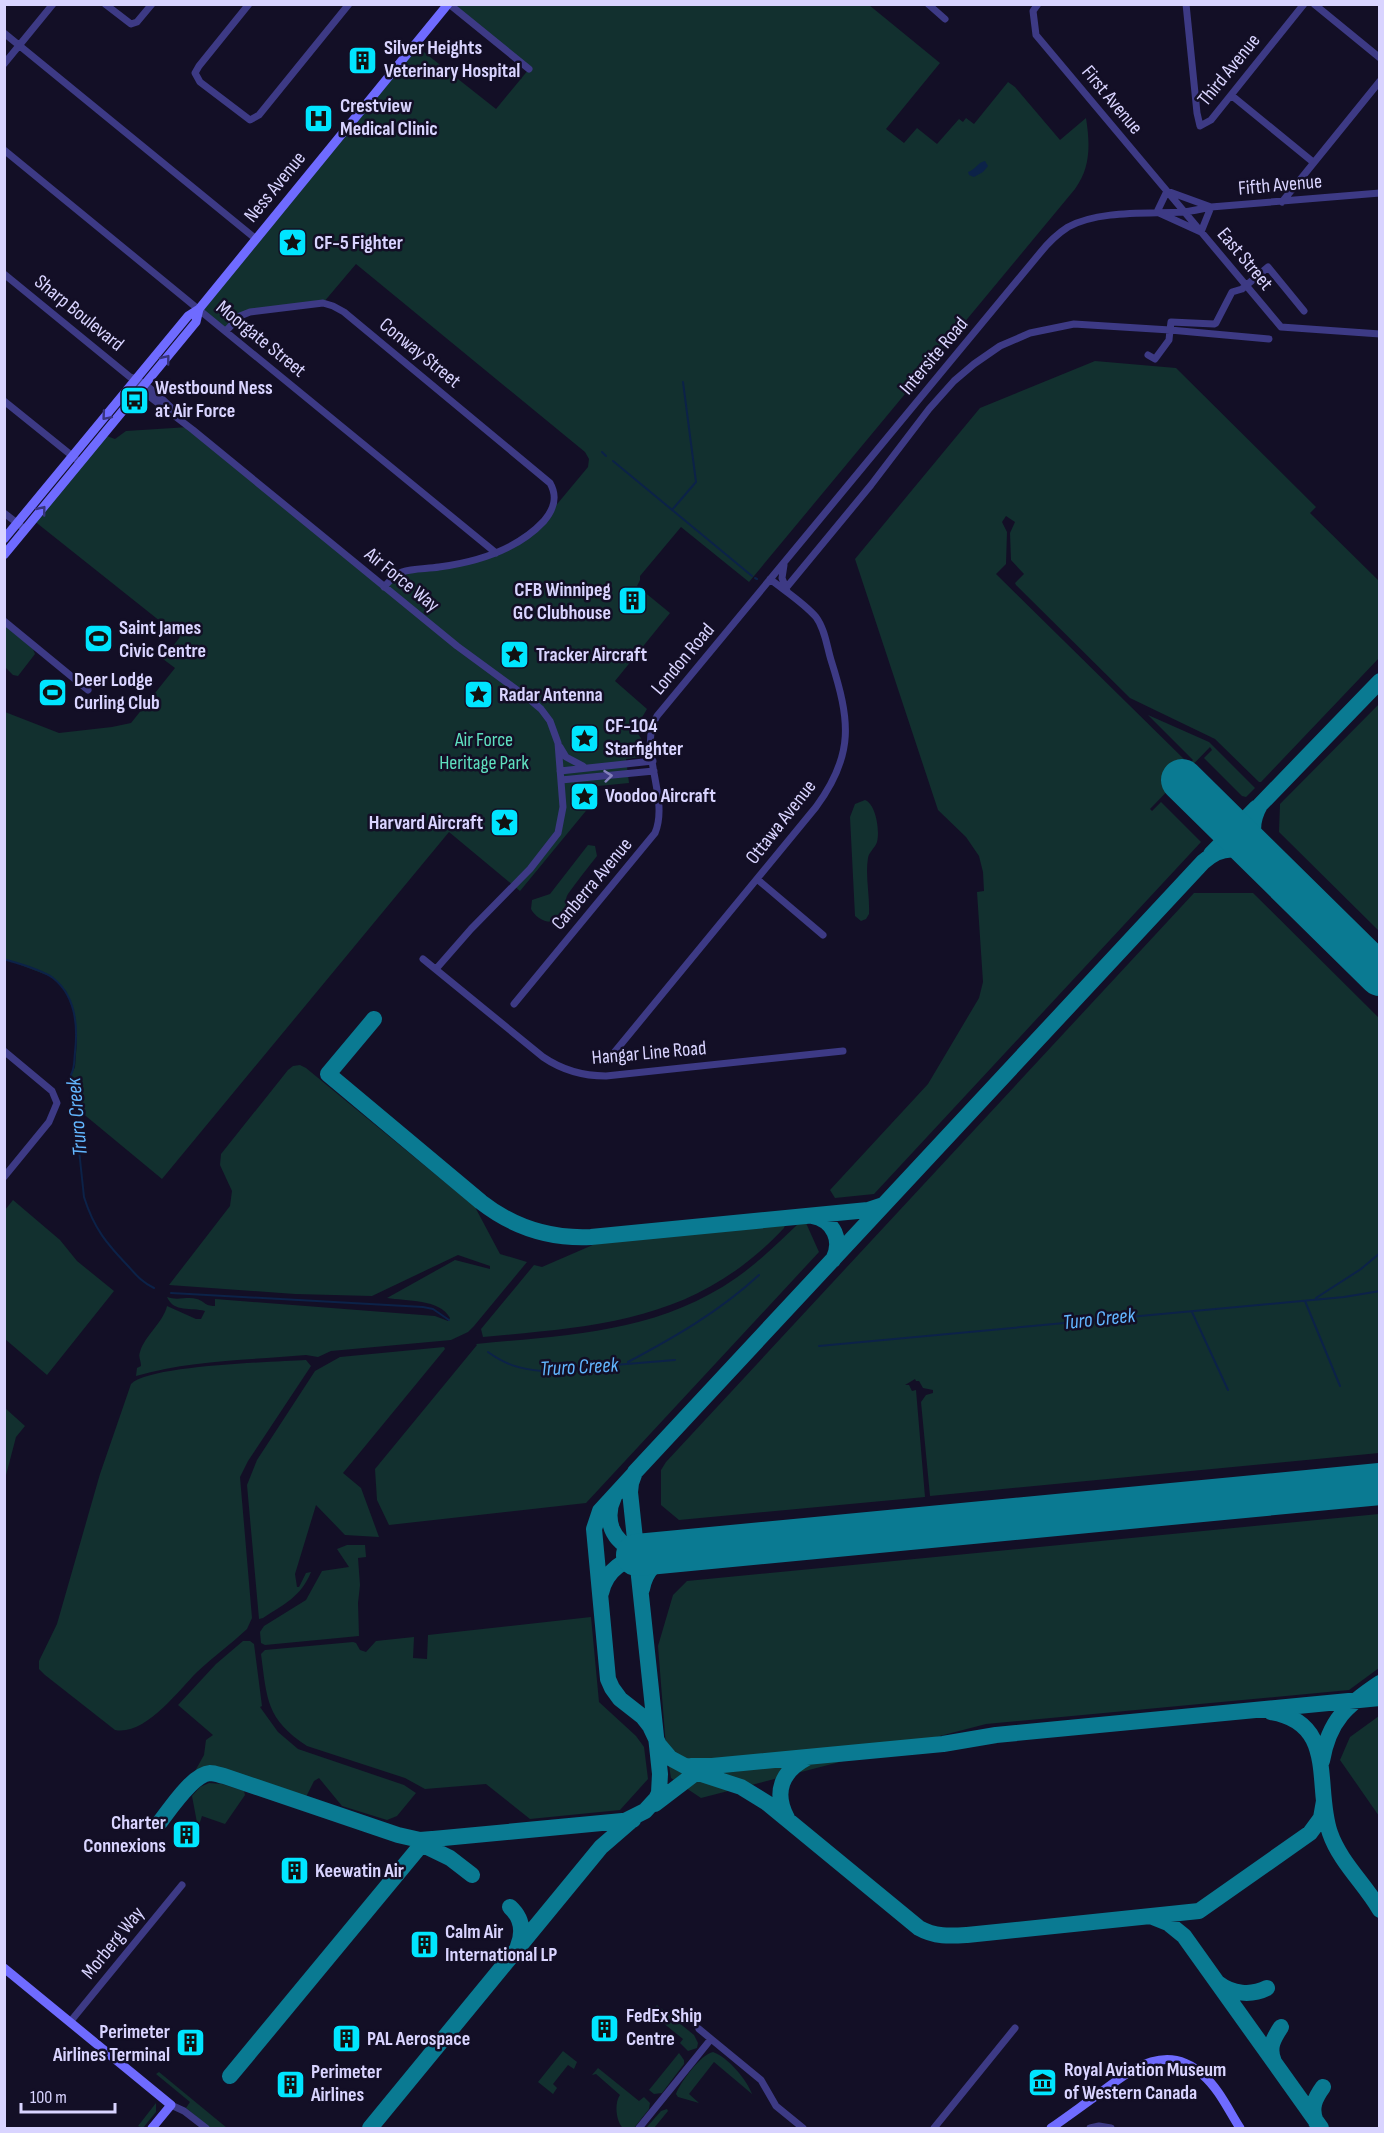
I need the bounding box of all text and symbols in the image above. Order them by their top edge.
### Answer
street label: Third Avenue [1193,29,1265,111]
place label: Silver Heights Veterinary Hospital [384,36,520,83]
building icon: Silver Heights Veterinary Hospital [347,44,379,76]
street label: First Avenue [1076,61,1148,139]
place label: Crestview Medical Clinic [340,94,438,141]
hospital icon: Crestview Medical Clinic [303,102,335,134]
street label: Ness Avenue [239,147,311,227]
street label: Fifth Avenue [1237,169,1323,201]
street label: East Street [1212,223,1278,295]
place icon: CF-5 Fighter [277,227,309,259]
place label: CF-5 Fighter [314,231,403,255]
street label: Sharp Boulevard [29,270,129,356]
street label: Moorgate Street [211,296,311,382]
street label: Intersite Road [895,312,973,400]
street label: Conway Street [374,313,466,393]
one-way arrow [158,355,169,366]
place label: Westbound Ness at Air Force [155,376,273,423]
bus stop icon: Westbound Ness at Air Force [118,384,150,416]
one-way arrow [102,409,113,420]
one-way arrow [34,505,45,516]
street label: Air Force Way [359,542,444,618]
place label: CFB Winnipeg GC Clubhouse [513,578,612,625]
building icon: CFB Winnipeg GC Clubhouse [616,585,648,617]
place label: Saint James Civic Centre [119,616,206,663]
street label: London Road [646,618,720,700]
sports icon: Saint James Civic Centre [82,623,114,655]
place icon: Tracker Aircraft [499,639,531,671]
place label: Tracker Aircraft [536,643,647,667]
place label: Deer Lodge Curling Club [74,668,160,715]
sports icon: Deer Lodge Curling Club [37,676,69,708]
place icon: Radar Antenna [462,679,494,711]
place label: Radar Antenna [499,683,603,707]
place label: CF-104 Starfighter [605,714,683,761]
place icon: CF-104 Starfighter [568,722,600,754]
park label: Air Force Heritage Park [439,728,529,775]
one-way arrow [603,770,612,782]
street label: Ottawa Avenue [741,775,821,869]
place icon: Voodoo Aircraft [568,780,600,812]
place label: Voodoo Aircraft [605,784,716,808]
place icon: Harvard Aircraft [488,807,520,839]
place label: Harvard Aircraft [369,811,483,835]
street label: Canberra Avenue [547,833,637,935]
street label: Hangar Line Road [591,1036,707,1070]
water label: Truro Creek [61,1076,93,1157]
water label: Turo Creek [1062,1303,1138,1335]
water label: Truro Creek [539,1352,620,1382]
place label: Charter Connexions [83,1811,166,1858]
building icon: Charter Connexions [171,1819,203,1851]
building icon: Keewatin Air [278,1855,310,1887]
place label: Keewatin Air [315,1859,404,1883]
street label: Morberg Way [76,1902,150,1984]
place label: Calm Air International LP [445,1920,557,1967]
building icon: Calm Air International LP [408,1928,440,1960]
place label: FedEx Ship Centre [626,2004,702,2051]
building icon: FedEx Ship Centre [589,2012,621,2044]
place label: Perimeter Airlines Terminal [52,2020,170,2067]
building icon: PAL Aerospace [330,2023,362,2055]
building icon: Perimeter Airlines Terminal [175,2027,207,2059]
place label: PAL Aerospace [367,2027,470,2051]
place label: Royal Aviation Museum of Western Canada [1064,2058,1226,2105]
place label: Perimeter Airlines [310,2060,382,2107]
museum icon: Royal Aviation Museum of Western Canada [1027,2066,1059,2098]
building icon: Perimeter Airlines [274,2068,306,2100]
scale bar [21,2076,116,2114]
text: 100 m [30,2087,67,2108]

